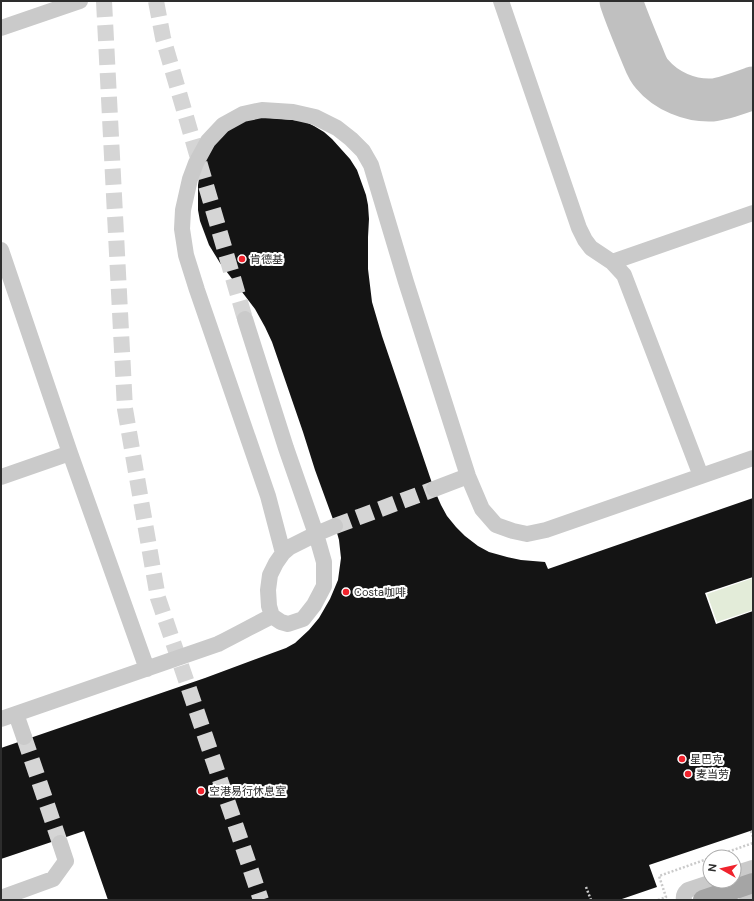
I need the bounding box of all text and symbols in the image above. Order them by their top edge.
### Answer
place label: 肯德基 [250,252,283,266]
marker: 肯德基 [237,254,247,264]
place label: Costa咖啡 [354,585,406,599]
marker: Costa咖啡 [341,587,351,597]
place label: 星巴克 [690,752,723,766]
marker: 星巴克 [677,754,687,764]
place label: 麦当劳 [696,767,729,781]
marker: 麦当劳 [683,769,693,779]
place label: 空港易行休息室 [209,784,286,798]
marker: 空港易行休息室 [196,786,206,796]
north arrow [702,849,742,889]
text: N [705,863,720,873]

